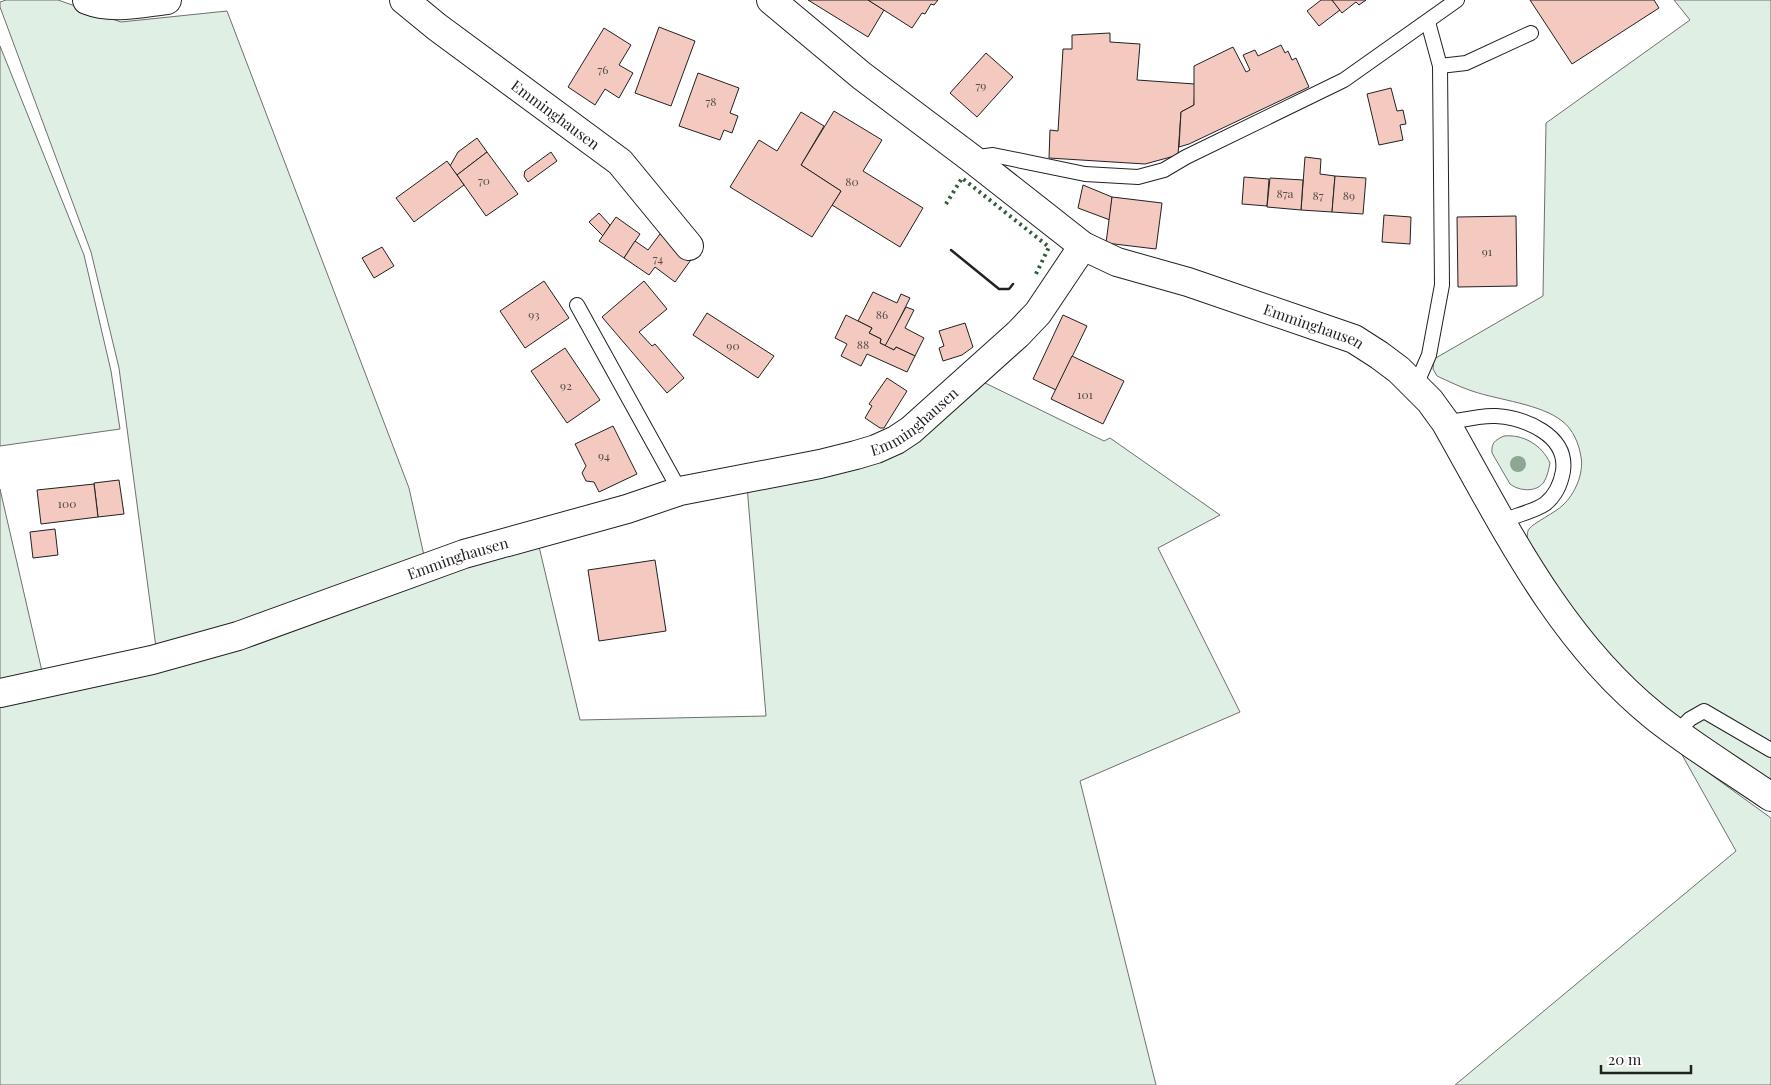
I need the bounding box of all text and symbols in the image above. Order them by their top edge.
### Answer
house number: 76 [597,61,609,77]
street label: Emminghausen [507,75,604,154]
house number: 79 [976,77,986,93]
house number: 78 [705,93,717,109]
house number: 70 [478,172,490,188]
house number: 80 [845,173,859,189]
house number: 87a [1276,185,1294,201]
house number: 87 [1312,187,1324,203]
house number: 89 [1343,187,1355,203]
house number: 91 [1482,243,1493,259]
house number: 74 [653,250,663,266]
street label: Emminghausen [1261,299,1368,353]
house number: 93 [528,306,540,322]
house number: 86 [876,306,888,322]
house number: 88 [857,336,869,352]
house number: 90 [726,337,740,353]
house number: 92 [560,377,572,393]
street label: Emminghausen [868,383,962,460]
house number: 101 [1077,386,1094,402]
house number: 94 [598,447,610,463]
house number: 100 [58,495,76,511]
street label: Emminghausen [404,532,510,584]
scale bar [1601,1042,1691,1074]
text: 20 m [1608,1049,1642,1069]

